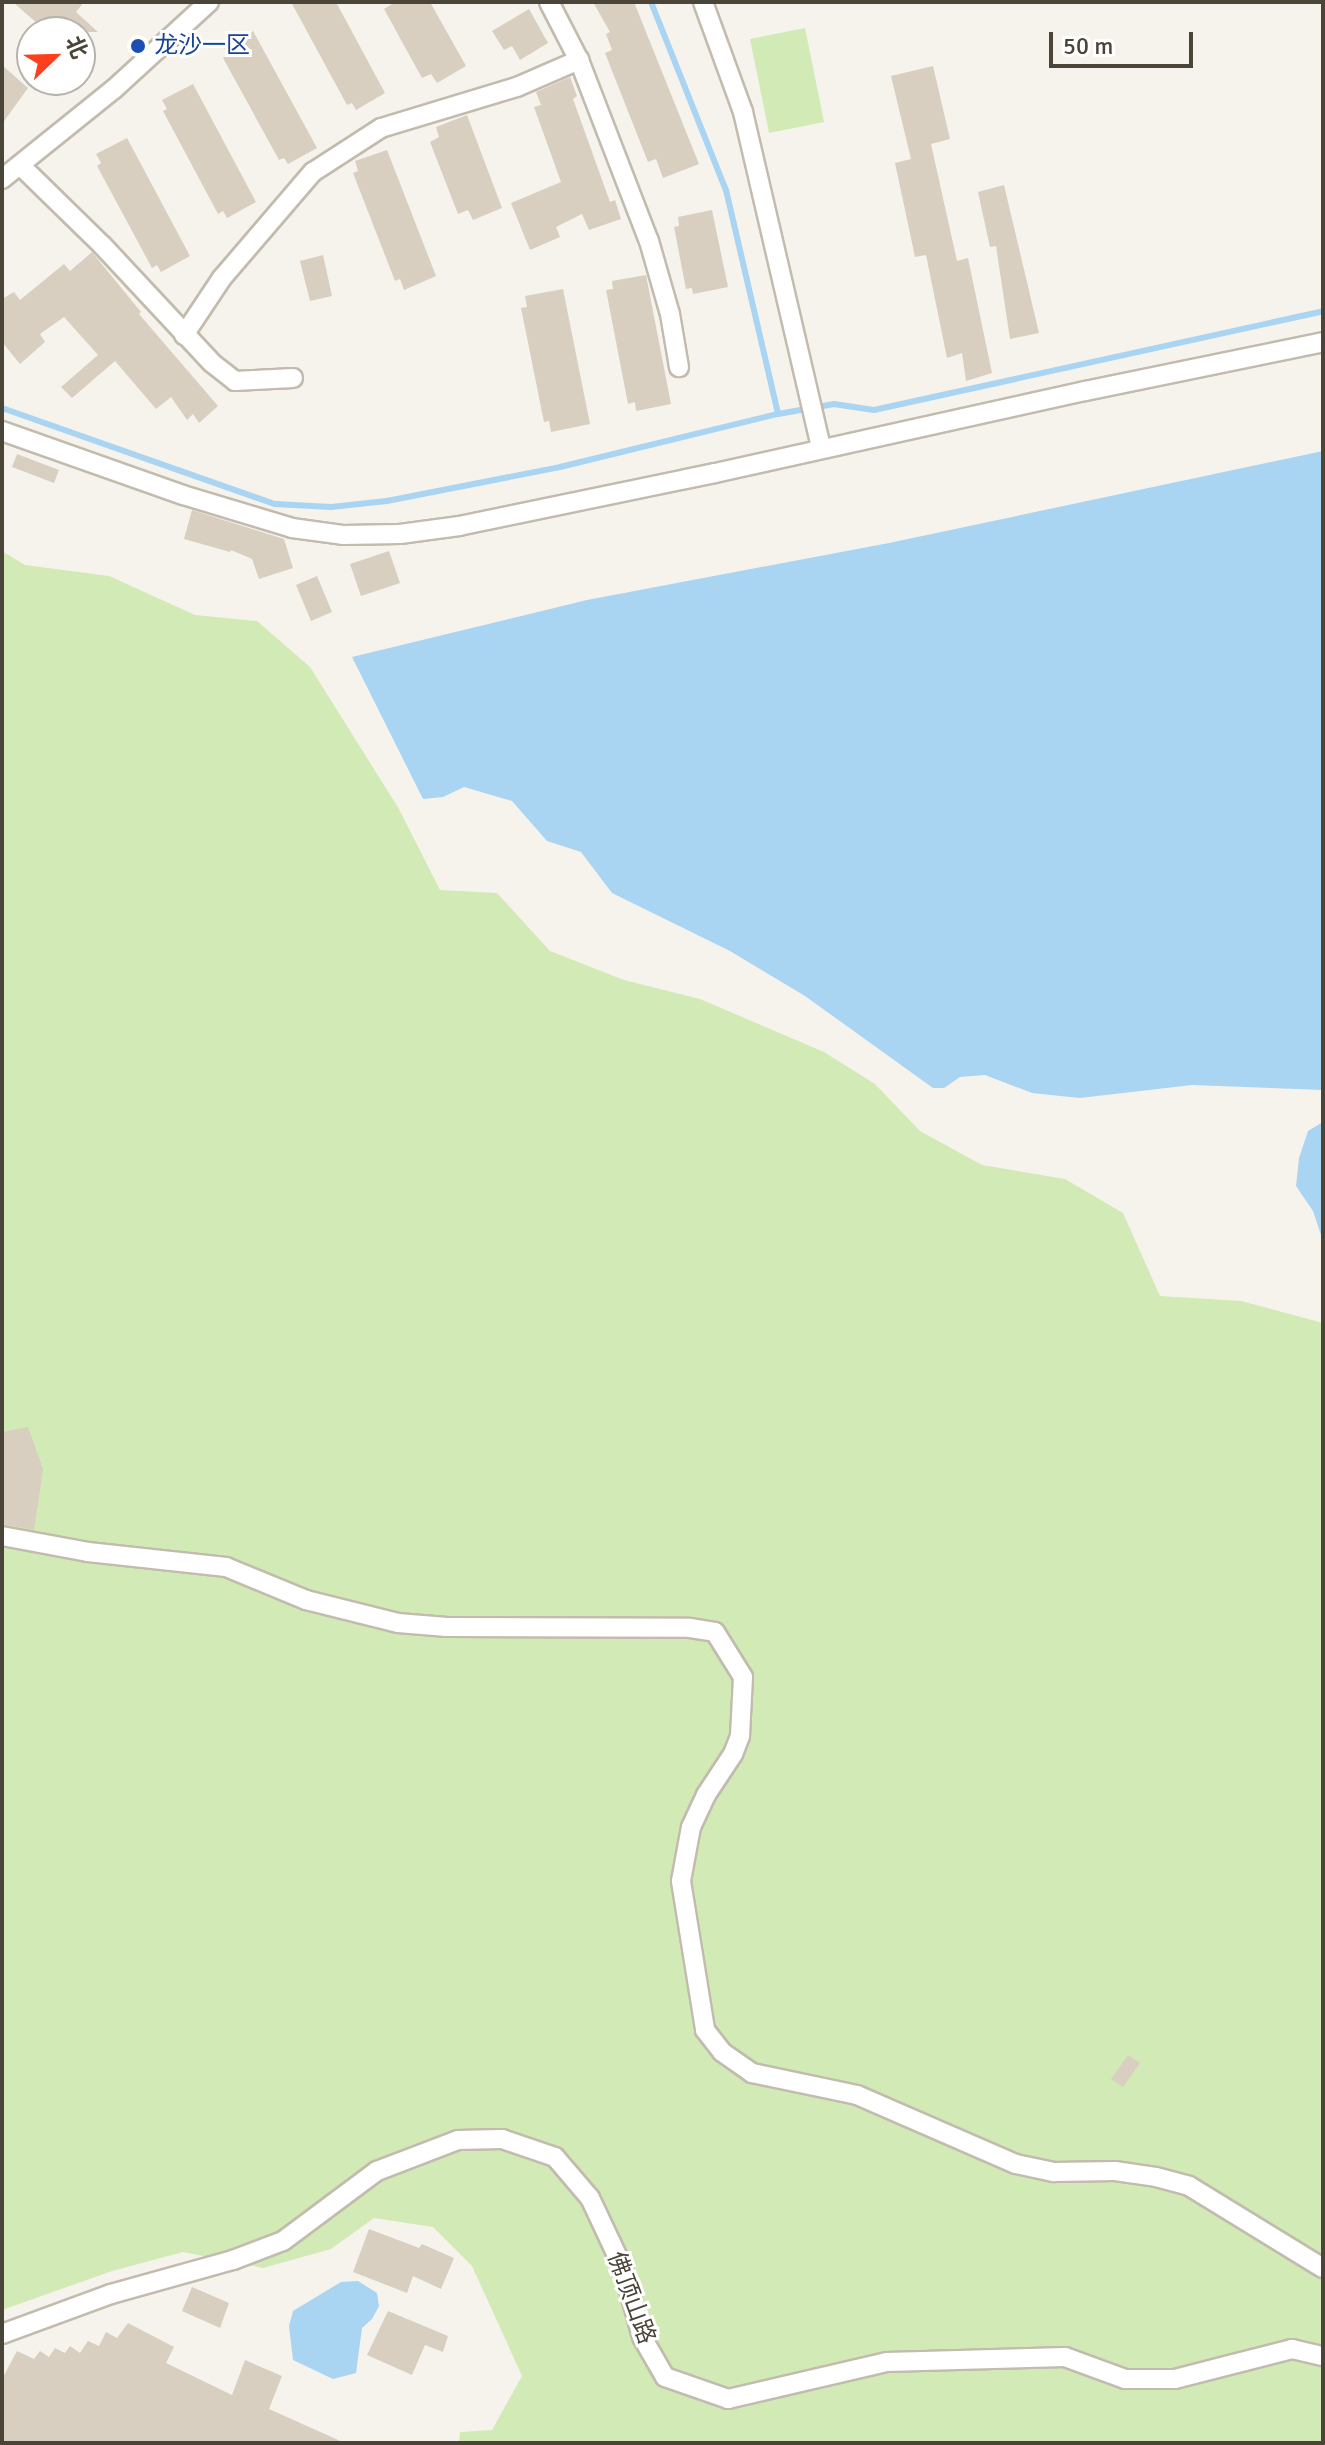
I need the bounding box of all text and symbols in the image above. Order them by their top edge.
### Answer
north arrow [16,16,96,96]
scale bar [1053,16,1197,66]
text: 50 m [1063,31,1113,61]
text: 北 [60,32,93,63]
place label: 龙沙一区 [154,32,250,60]
marker: 龙沙一区 [129,37,147,55]
street label: 佛顶山路 [601,2248,661,2348]

